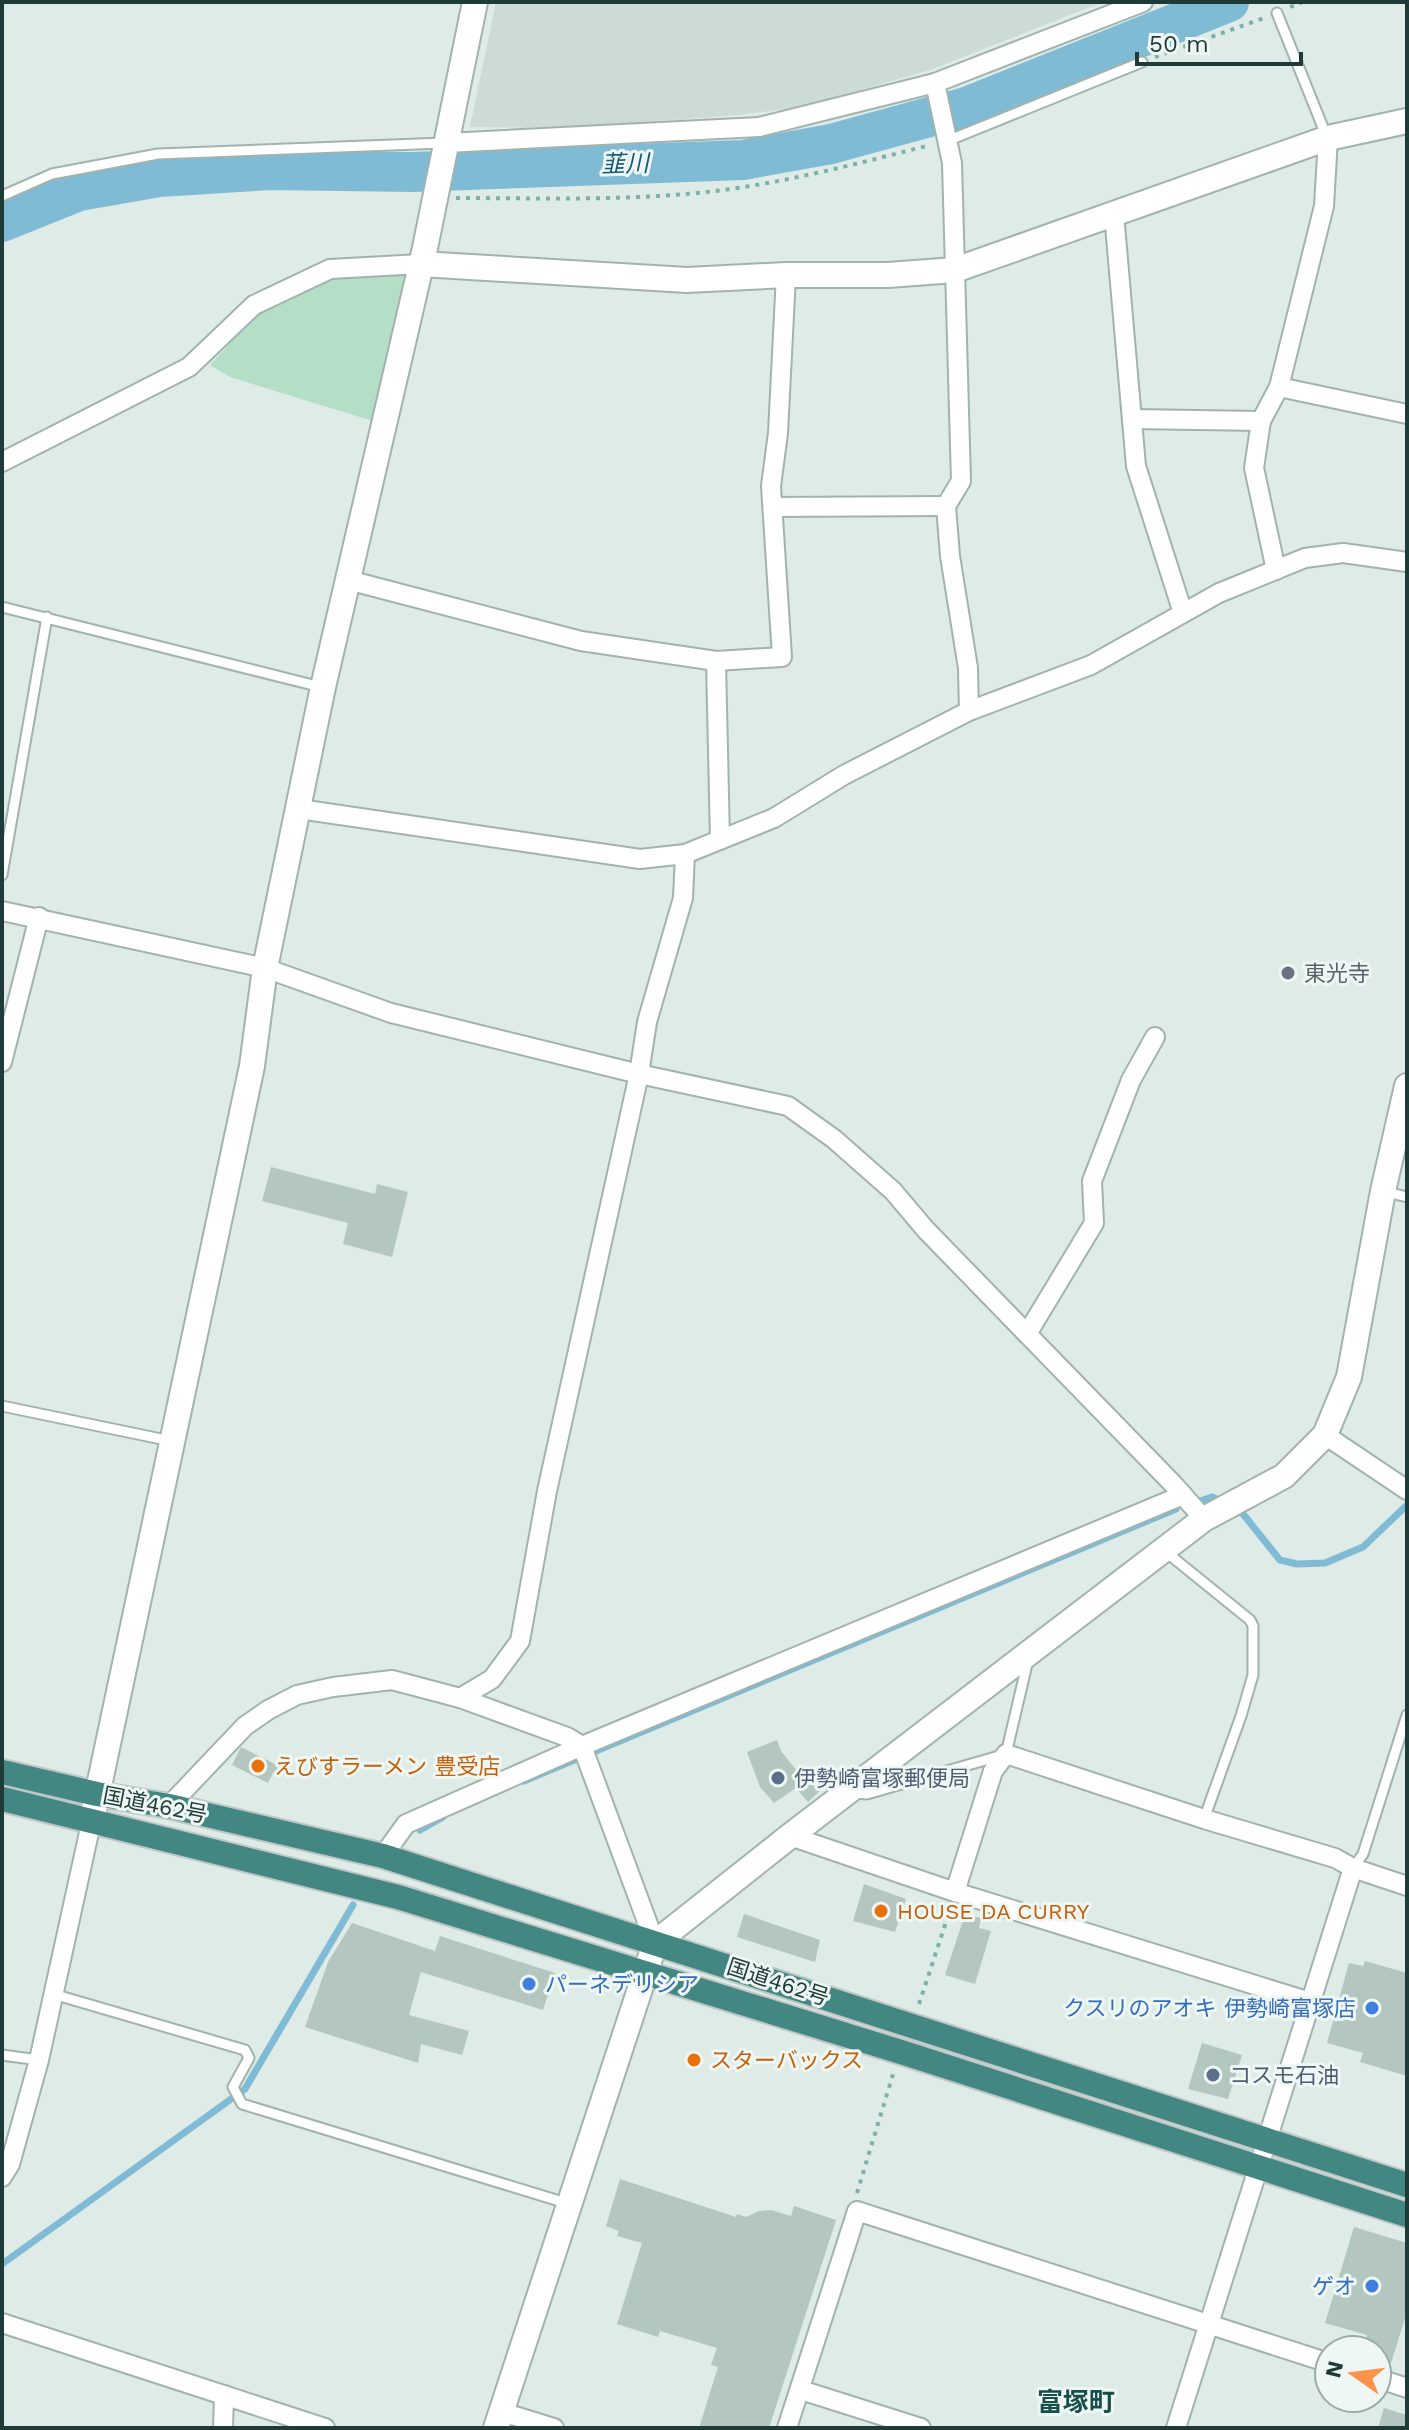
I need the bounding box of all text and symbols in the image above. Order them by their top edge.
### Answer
scale bar [1137,16,1301,66]
text: 50 m [1149,30,1209,58]
water label: 韮川 [601,149,652,179]
place label: 東光寺 [1304,961,1370,986]
marker: 東光寺 [1279,964,1297,982]
place label: えびすラーメン 豊受店 [274,1754,501,1779]
marker: えびすラーメン 豊受店 [249,1757,267,1775]
place label: 伊勢崎富塚郵便局 [794,1766,970,1791]
marker: 伊勢崎富塚郵便局 [769,1769,787,1787]
street label: 国道462号 [101,1783,209,1827]
place label: HOUSE DA CURRY [897,1899,1090,1924]
marker: HOUSE DA CURRY [872,1902,890,1920]
street label: 国道462号 [724,1954,832,2010]
place label: パーネデリシア [545,1972,699,1997]
marker: パーネデリシア [520,1975,538,1993]
place label: クスリのアオキ 伊勢崎富塚店 [1063,1996,1356,2021]
marker: クスリのアオキ 伊勢崎富塚店 [1363,1999,1381,2017]
place label: スターバックス [710,2048,863,2073]
marker: スターバックス [685,2051,703,2069]
place label: コスモ石油 [1229,2063,1339,2088]
marker: コスモ石油 [1204,2066,1222,2084]
place label: ゲオ [1312,2274,1356,2299]
marker: ゲオ [1363,2277,1381,2295]
north arrow [1313,2334,1393,2414]
text: N [1320,2358,1348,2380]
district label: 富塚町 [1037,2387,1115,2417]

